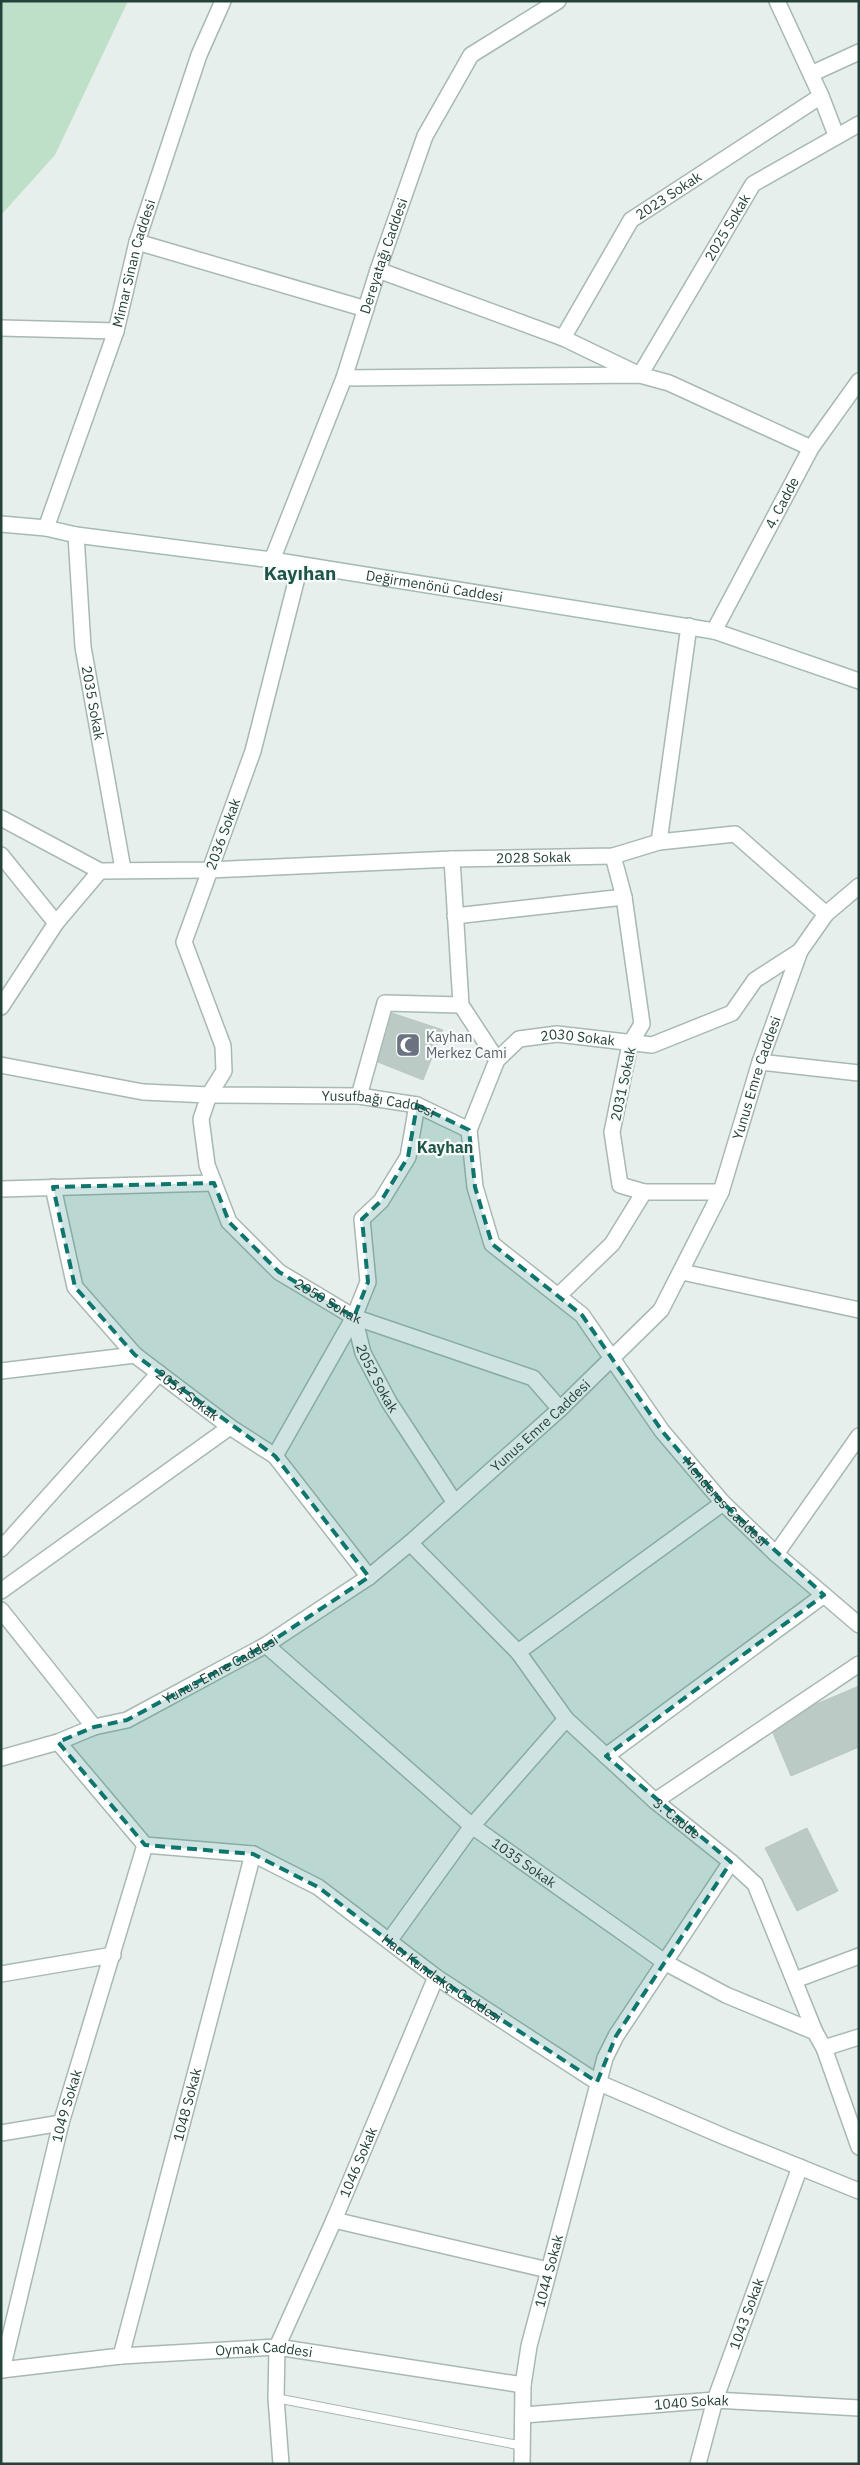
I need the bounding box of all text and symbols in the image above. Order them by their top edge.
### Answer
street label: 2023 Sokak [632,167,705,224]
street label: 2025 Sokak [700,190,754,264]
street label: Dereyatağı Caddesi [356,196,412,316]
street label: Mimar Sinan Caddesi [108,197,160,329]
street label: 4. Cadde [761,474,803,532]
district label: Kayıhan [264,561,336,585]
street label: Değirmenönü Caddesi [365,566,504,606]
street label: 2035 Sokak [78,664,109,742]
street label: 2036 Sokak [202,795,245,872]
street label: 2028 Sokak [496,848,572,867]
street label: Yunus Emre Caddesi [728,1014,785,1142]
street label: 2030 Sokak [539,1025,617,1050]
place label: Kayhan Merkez Cami [426,1028,507,1062]
mosque icon: Kayhan Merkez Cami [395,1032,421,1058]
street label: 2031 Sokak [606,1045,640,1123]
street label: Yusufbağı Caddesi [322,1087,438,1122]
district label: Kayhan [417,1137,473,1157]
street label: 2050 Sokak [291,1274,364,1328]
street label: 2052 Sokak [352,1342,403,1417]
street label: 2054 Sokak [152,1365,223,1425]
street label: Yunus Emre Caddesi [487,1375,594,1476]
street label: Menderes Caddesi [679,1453,771,1550]
street label: Yunus Emre Caddesi [159,1631,281,1708]
street label: 3. Cadde [650,1794,705,1843]
street label: 1035 Sokak [488,1834,560,1892]
street label: Hacı Kundakçı Caddesi [378,1930,505,2027]
street label: 1048 Sokak [169,2065,206,2143]
street label: 1049 Sokak [48,2067,86,2144]
street label: 1046 Sokak [335,2124,381,2200]
street label: 1044 Sokak [530,2232,567,2310]
street label: 1043 Sokak [725,2275,768,2352]
street label: Oymak Caddesi [215,2338,314,2361]
street label: 1040 Sokak [653,2391,730,2414]

